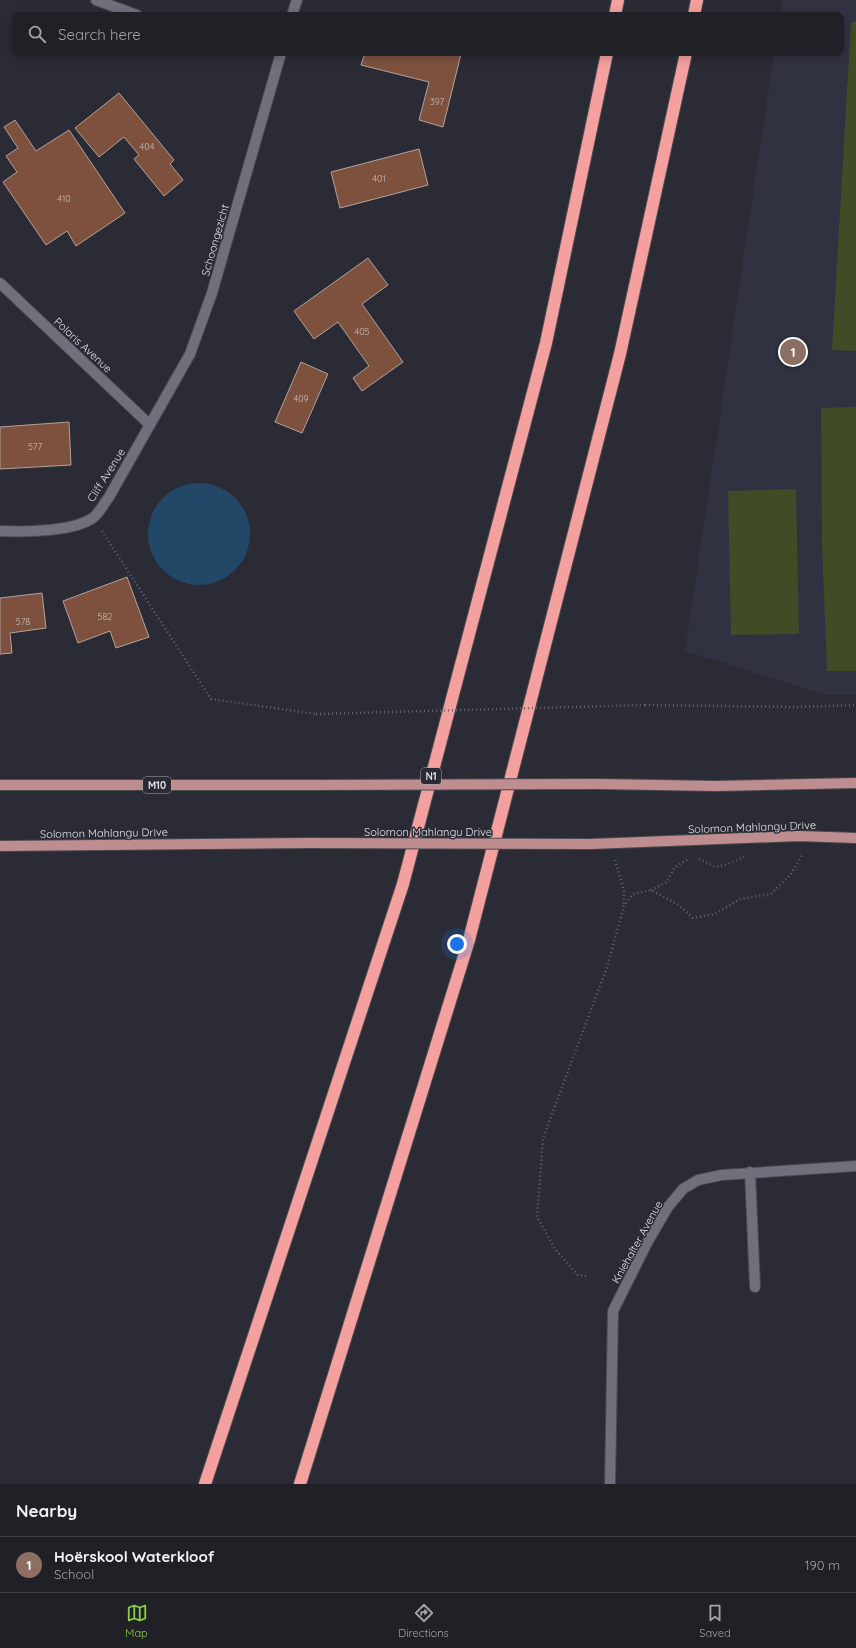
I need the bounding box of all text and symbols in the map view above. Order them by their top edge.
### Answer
search box [12,12,844,56]
icon: search [26,23,48,45]
text: Search here [58,25,141,44]
house number: 397 [430,96,444,107]
house number: 404 [140,141,155,152]
house number: 401 [372,173,386,184]
house number: 410 [57,193,71,204]
street label: Schoongezicht [198,202,232,277]
street label: Polaris Avenue [51,314,115,376]
house number: 405 [354,326,370,337]
pin: 1 [780,337,806,367]
house number: 409 [293,393,309,404]
house number: 577 [28,441,42,452]
street label: Cliff Avenue [84,446,128,504]
house number: 582 [98,611,112,622]
house number: 578 [16,616,30,627]
road number: N1 [421,768,441,784]
road number: M10 [143,777,171,793]
street label: Solomon Mahlangu Drive [688,818,816,836]
street label: Solomon Mahlangu Drive [40,825,168,841]
street label: Solomon Mahlangu Drive [364,825,492,839]
your location [447,934,467,954]
street label: Kniehalter Avenue [608,1198,666,1286]
text: Nearby [16,1500,77,1521]
text: Hoërskool Waterkloof [54,1547,214,1566]
text: 1 [26,1557,32,1573]
text: 190 m [805,1557,840,1573]
text: School [54,1566,94,1582]
tab: Map [125,1602,148,1640]
tab: Directions [398,1602,449,1640]
tab: Saved [699,1602,731,1640]

